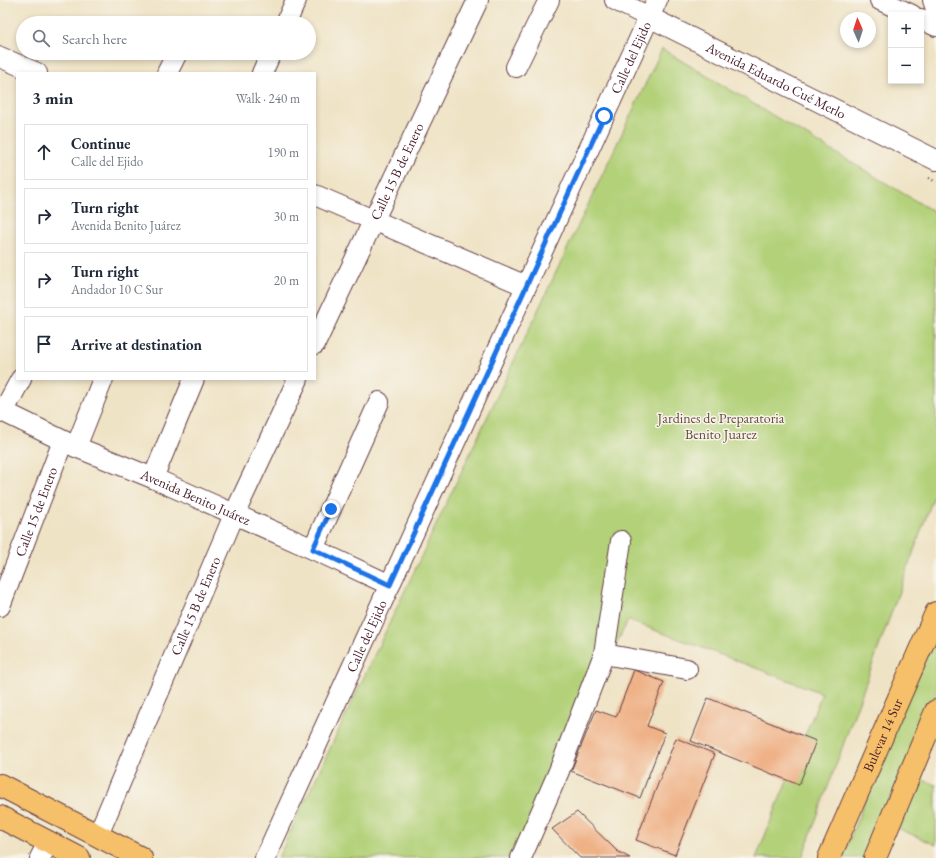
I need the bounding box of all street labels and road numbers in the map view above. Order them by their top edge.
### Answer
street label: Calle del Ejido [606,18,655,97]
street label: Avenida Eduardo Cué Merlo [702,37,849,123]
street label: Calle 15 B de Enero [366,120,428,223]
street label: Calle 15 de Enero [11,464,61,559]
street label: Avenida Benito Juárez [137,465,254,529]
street label: Calle 15 B de Enero [166,554,224,658]
street label: Calle del Ejido [342,597,391,675]
street label: Bulevar 14 Sur [859,695,907,775]

